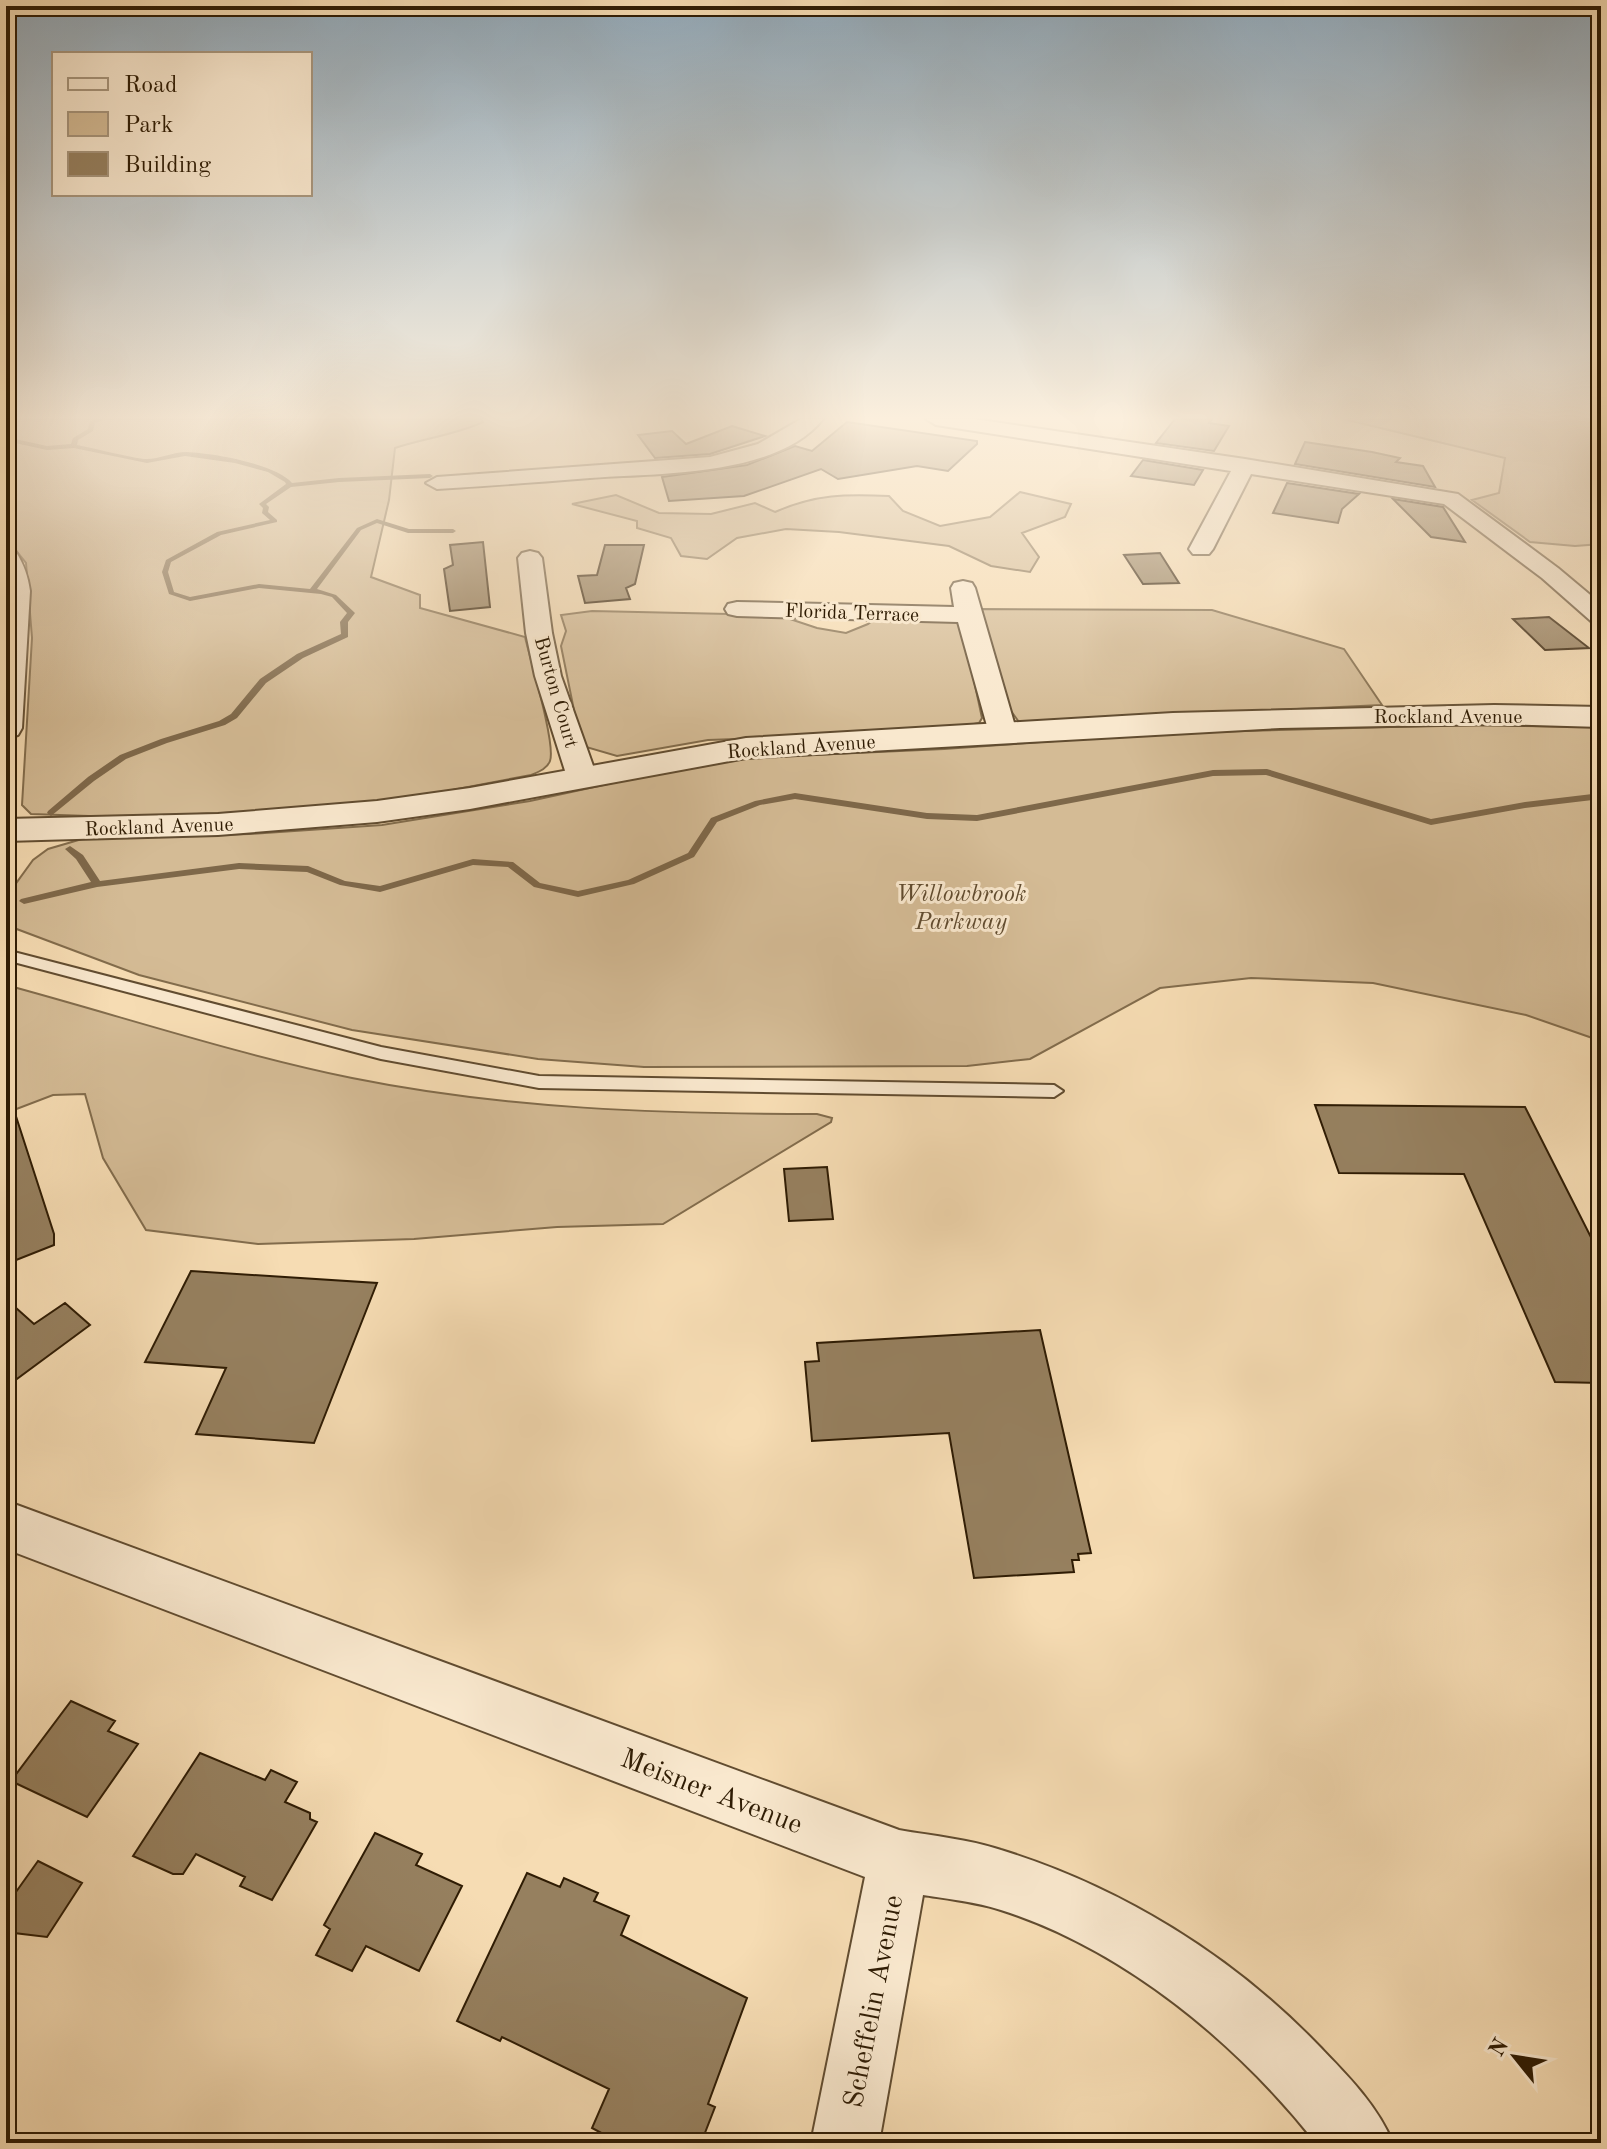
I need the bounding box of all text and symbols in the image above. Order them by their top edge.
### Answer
legend [52,52,312,196]
text: Road [124,74,177,98]
text: Park [124,114,173,138]
text: Building [124,154,211,178]
street label: Florida Terrace [784,602,920,626]
street label: Burton Court [530,634,581,751]
street label: Rockland Avenue [1374,708,1523,728]
street label: Rockland Avenue [726,733,876,763]
street label: Rockland Avenue [84,815,234,841]
park label: Willowbrook Parkway [895,883,1027,935]
street label: Meisner Avenue [616,1745,806,1840]
street label: Scheffelin Avenue [841,1893,909,2110]
north arrow [1475,2017,1555,2097]
text: N [1486,2035,1513,2061]

